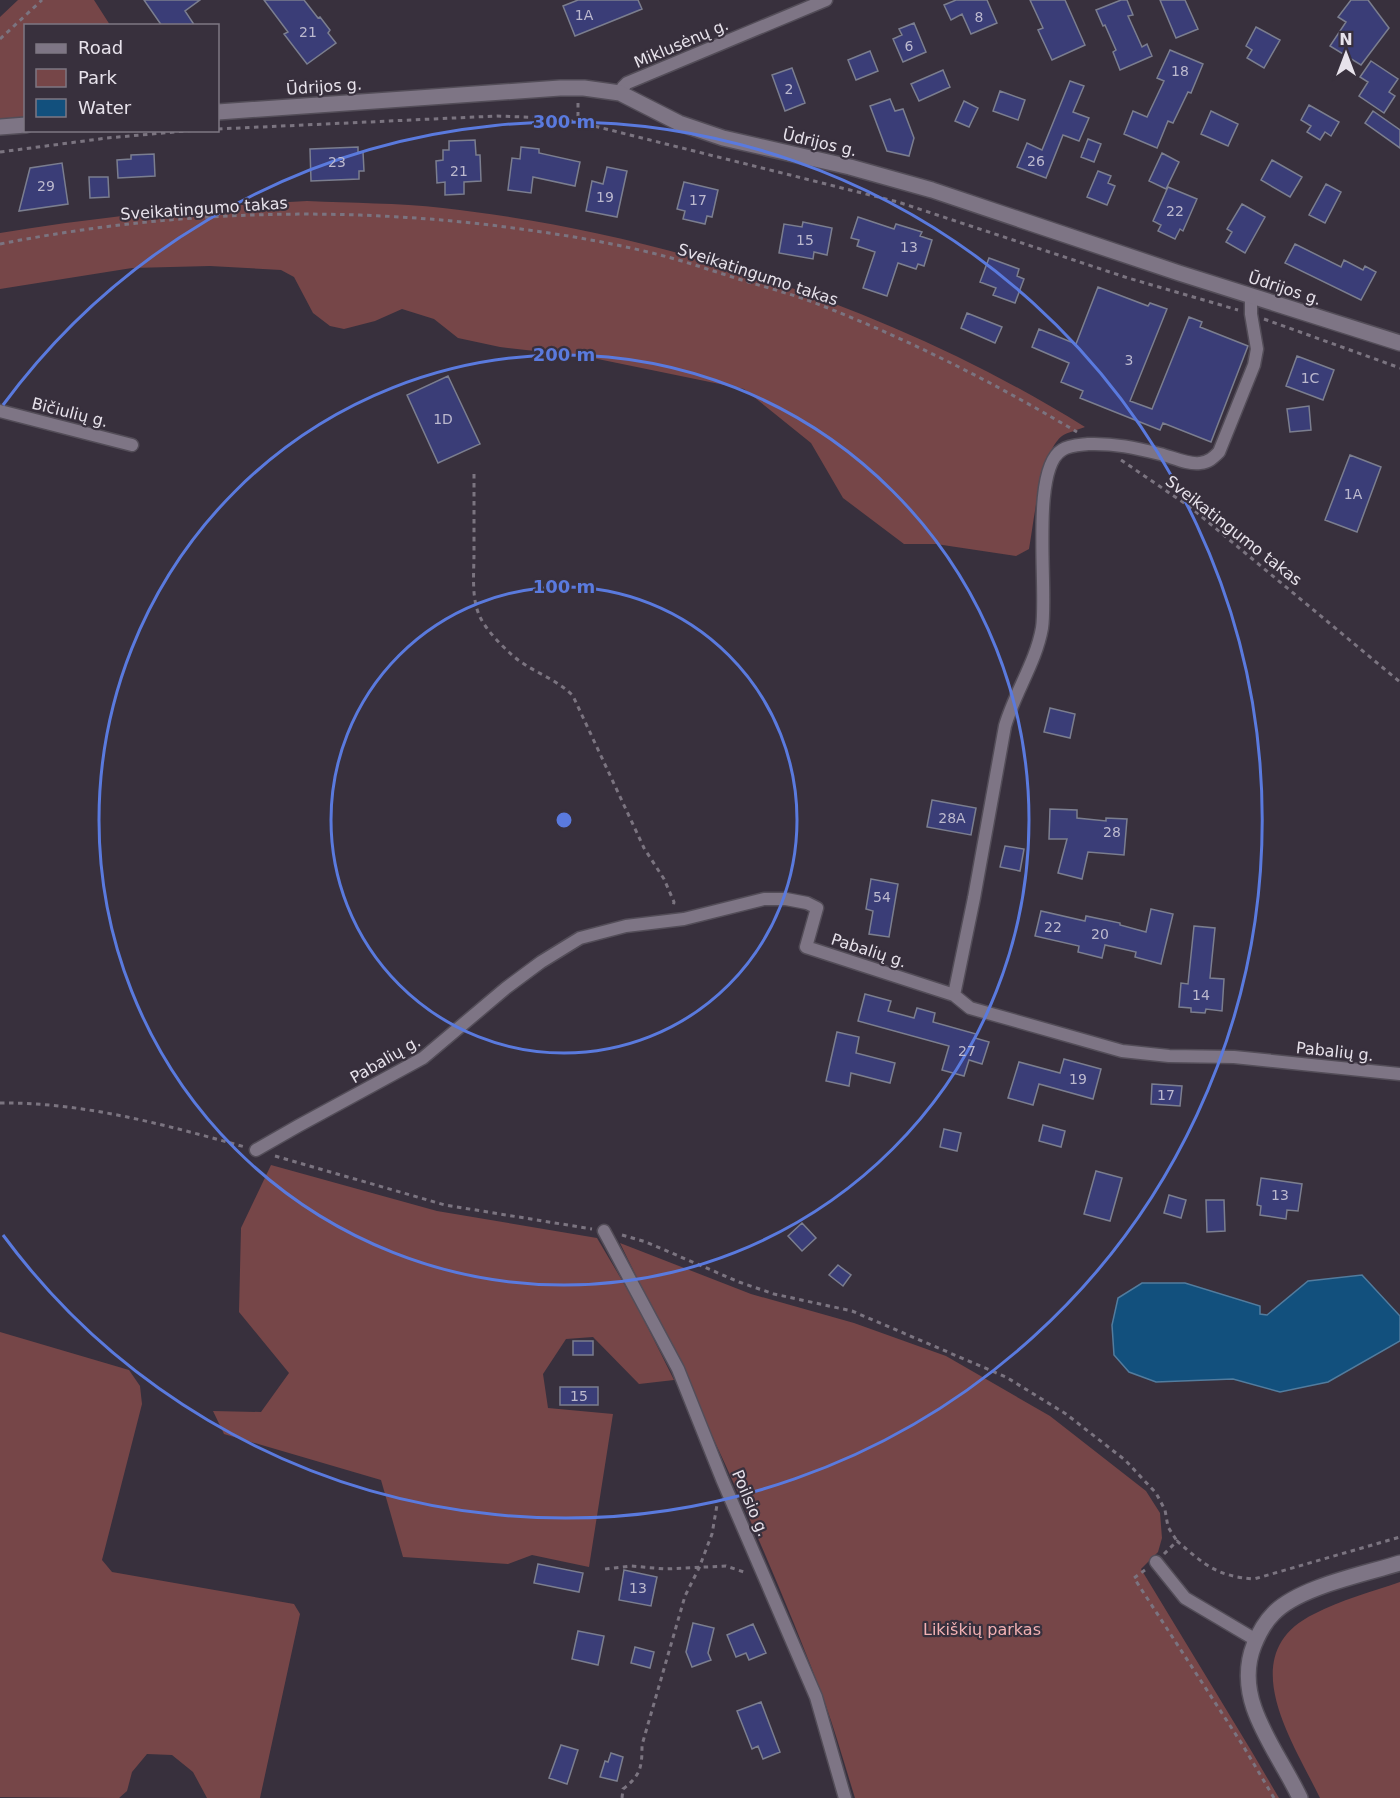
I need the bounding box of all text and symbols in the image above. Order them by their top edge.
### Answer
house number: 1A [575,7,594,23]
house number: 8 [975,9,983,25]
street label: Miklusėnų g. [631,15,731,72]
legend [24,24,219,132]
house number: 21 [299,24,317,40]
north arrow [1316,24,1376,84]
text: N [1339,30,1353,49]
text: Road [78,37,123,58]
house number: 6 [905,38,914,54]
house number: 18 [1171,63,1189,79]
text: Park [78,67,117,88]
street label: Ūdrijos g. [286,74,363,99]
house number: 2 [785,81,793,97]
text: Water [78,97,132,118]
text: 300 m [533,111,595,132]
street label: Ūdrijos g. [781,125,859,160]
house number: 26 [1027,153,1045,169]
house number: 23 [328,154,346,170]
house number: 21 [450,163,468,179]
house number: 29 [37,178,55,194]
house number: 19 [596,189,614,205]
house number: 17 [689,192,707,208]
street label: Sveikatingumo takas [120,193,288,224]
house number: 22 [1166,203,1184,219]
house number: 15 [796,232,814,248]
house number: 13 [900,239,918,255]
street label: Sveikatingumo takas [675,240,840,309]
street label: Ūdrijos g. [1246,268,1324,309]
text: 200 m [533,344,595,365]
house number: 3 [1125,352,1133,368]
house number: 1C [1301,370,1320,386]
street label: Bičiulių g. [30,394,110,431]
house number: 1D [433,411,453,427]
street label: Sveikatingumo takas [1162,471,1306,589]
house number: 1A [1344,486,1363,502]
text: 100 m [533,576,595,597]
centre of rings [554,810,574,830]
house number: 28A [938,810,966,826]
house number: 28 [1103,824,1121,840]
house number: 54 [873,889,891,905]
house number: 22 [1044,919,1062,935]
house number: 20 [1091,926,1109,942]
street label: Pabalių g. [829,929,909,972]
house number: 14 [1192,987,1210,1003]
street label: Pabalių g. [347,1032,424,1087]
street label: Pabalių g. [1295,1038,1375,1065]
house number: 27 [958,1043,976,1059]
house number: 19 [1069,1071,1087,1087]
house number: 17 [1157,1087,1175,1103]
house number: 13 [1271,1187,1289,1203]
house number: 15 [570,1388,588,1404]
street label: Poilsio g. [728,1467,773,1539]
house number: 13 [629,1580,647,1596]
park label: Likiškių parkas [923,1620,1041,1639]

